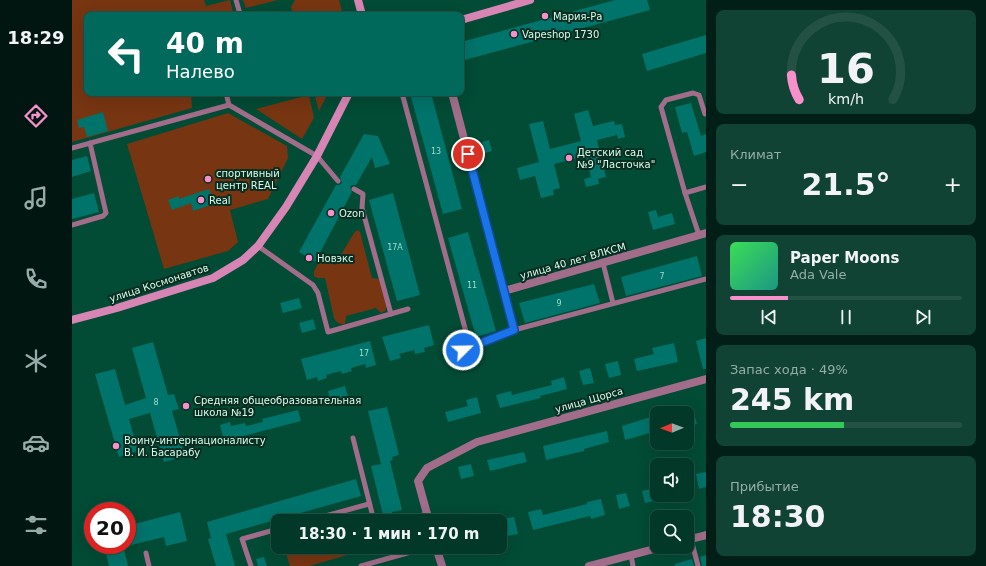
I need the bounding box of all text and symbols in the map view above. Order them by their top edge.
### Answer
marker: Мария-Ра [540,11,550,21]
place label: Мария-Ра [553,11,602,22]
text: 18:29 [7,27,65,48]
text: 40 m [166,27,244,60]
icon: left [100,28,152,80]
marker: Vapeshop 1730 [509,29,519,39]
place label: Vapeshop 1730 [522,29,599,40]
text: 16 [817,44,875,93]
text: Налево [166,61,235,82]
text: km/h [828,91,864,107]
icon: directions [22,102,50,130]
pin [451,137,485,171]
icon: arrive [457,143,479,165]
house number: 13 [431,147,441,156]
place label: Детский сад №9 "Ласточка" [577,147,655,170]
text: Климат [730,147,781,162]
marker: Детский сад №9 "Ласточка" [564,153,574,163]
text: 21.5° [801,167,891,202]
place label: спортивный центр REAL [216,168,280,191]
text: − [730,172,748,197]
text: + [944,172,962,197]
marker: спортивный центр REAL [203,174,213,184]
icon: music [22,184,50,212]
marker: Real [196,195,206,205]
place label: Real [209,195,231,206]
marker: Ozon [326,208,336,218]
place label: Ozon [339,208,365,219]
street label: улица 40 лет ВЛКСМ [519,241,627,281]
house number: 17А [387,243,403,252]
text: Paper Moons [790,249,899,267]
marker: Новэкс [304,253,314,263]
place label: Новэкс [317,253,354,264]
street label: улица Космонавтов [108,262,210,304]
icon: phone [22,265,50,293]
text: Ada Vale [790,267,846,282]
house number: 7 [659,272,665,281]
house number: 11 [467,281,477,290]
house number: 9 [556,299,562,308]
icon: previous [758,306,780,328]
icon: pause [835,306,857,328]
icon: next [912,306,934,328]
position arrow [442,329,484,371]
icon: climate [22,347,50,375]
house number: 17 [359,349,369,358]
text: Запас хода · 49% [730,362,848,377]
text: 245 km [730,382,854,417]
street label: улица Щорса [554,385,624,415]
place label: Средняя общеобразовательная школа №19 [194,395,361,418]
house number: 8 [153,398,159,407]
marker: Средняя общеобразовательная школа №19 [181,401,191,411]
north arrow [650,406,694,450]
map controls [650,406,694,554]
icon: car [22,429,50,457]
place label: Воину-интернационалисту В. И. Басарабу [124,435,266,458]
marker: Воину-интернационалисту В. И. Басарабу [111,441,121,451]
button: sound [650,458,694,502]
text: Прибытие [730,479,799,494]
text: 18:30 [730,499,826,534]
speed limit sign: 20 [84,502,136,554]
button: search [650,510,694,554]
icon: filters [22,511,50,539]
text: 18:30 · 1 мин · 170 m [299,525,480,543]

